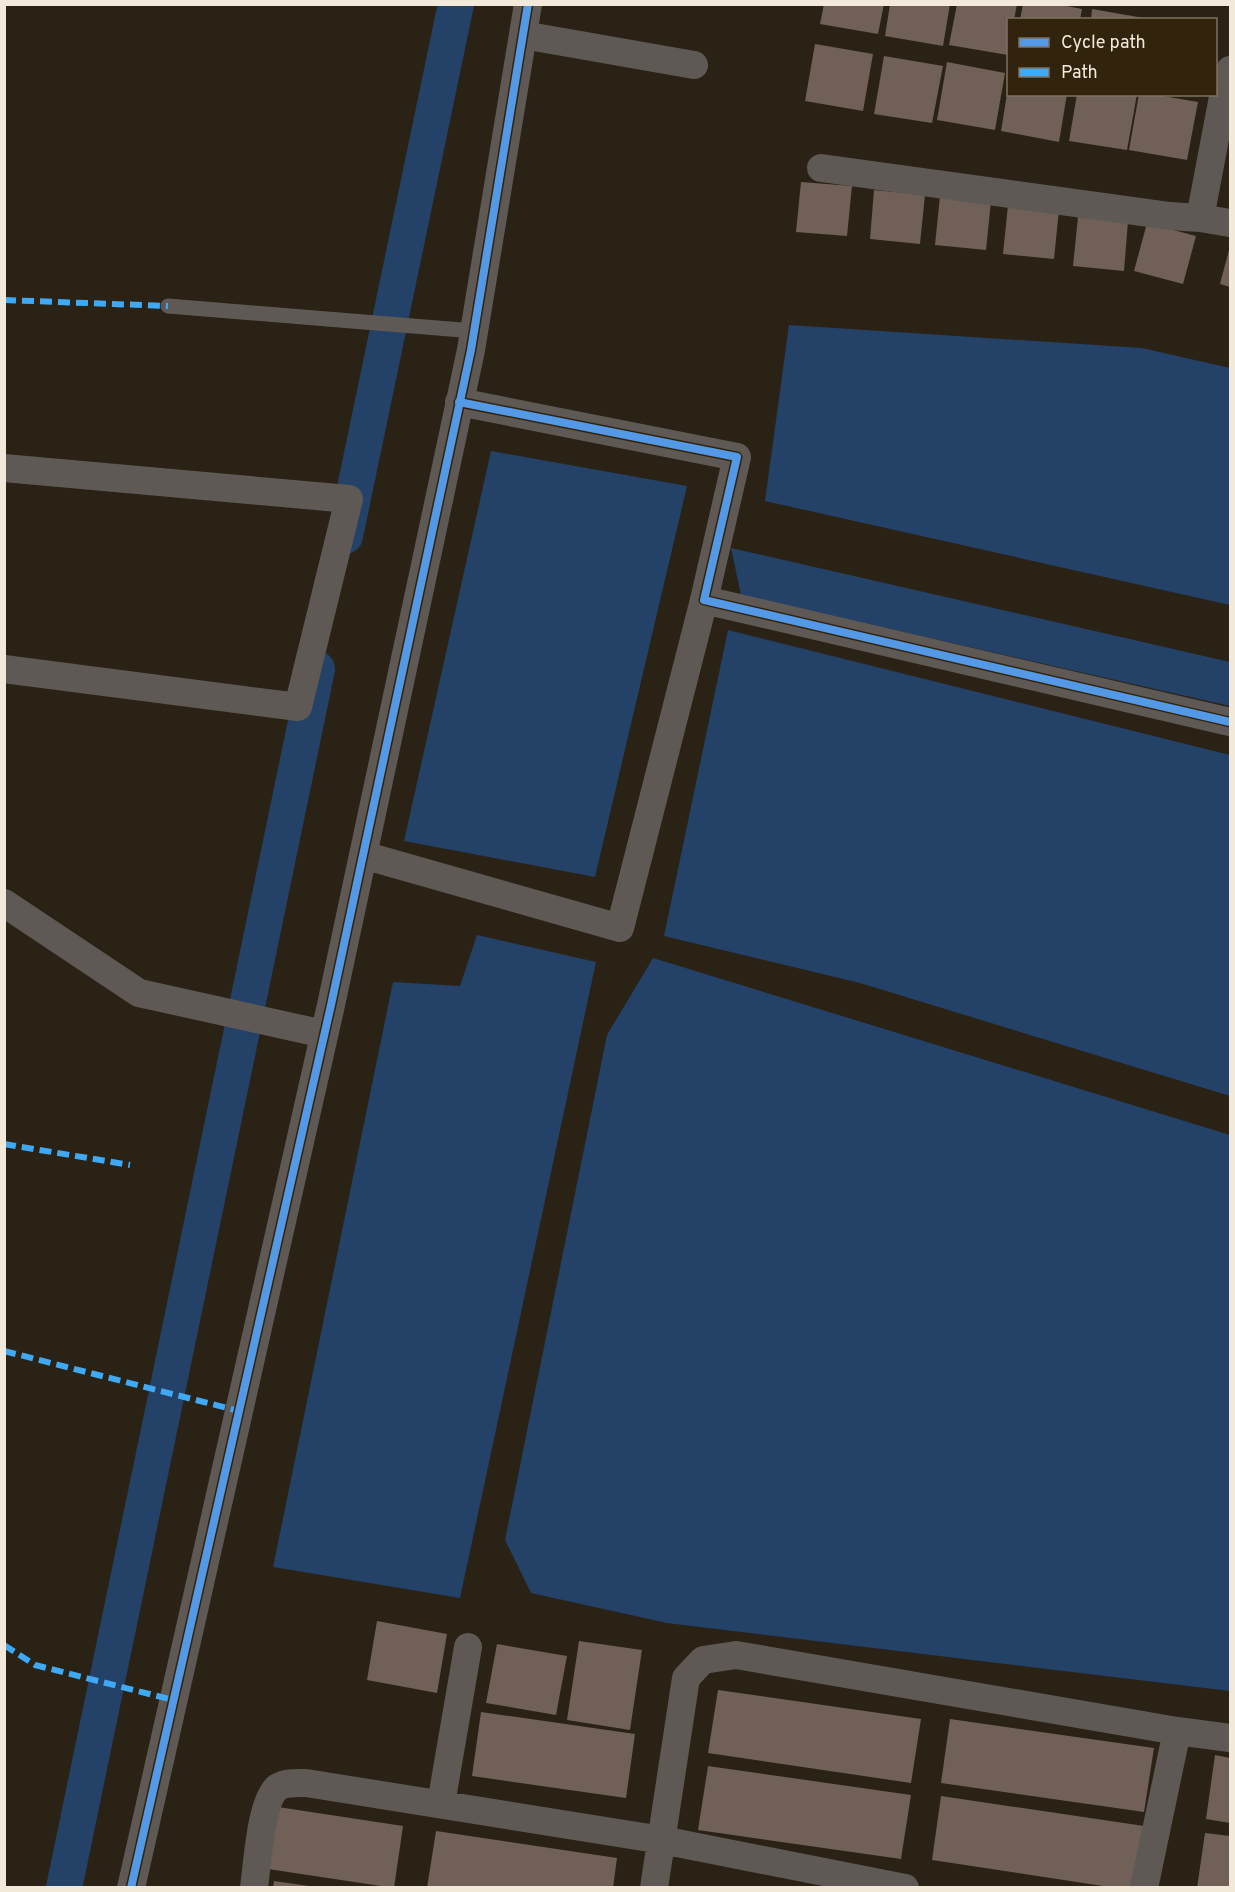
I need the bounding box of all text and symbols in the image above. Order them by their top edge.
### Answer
legend [1007,18,1217,96]
text: Cycle path [1061,32,1146,55]
text: Path [1061,62,1098,85]

